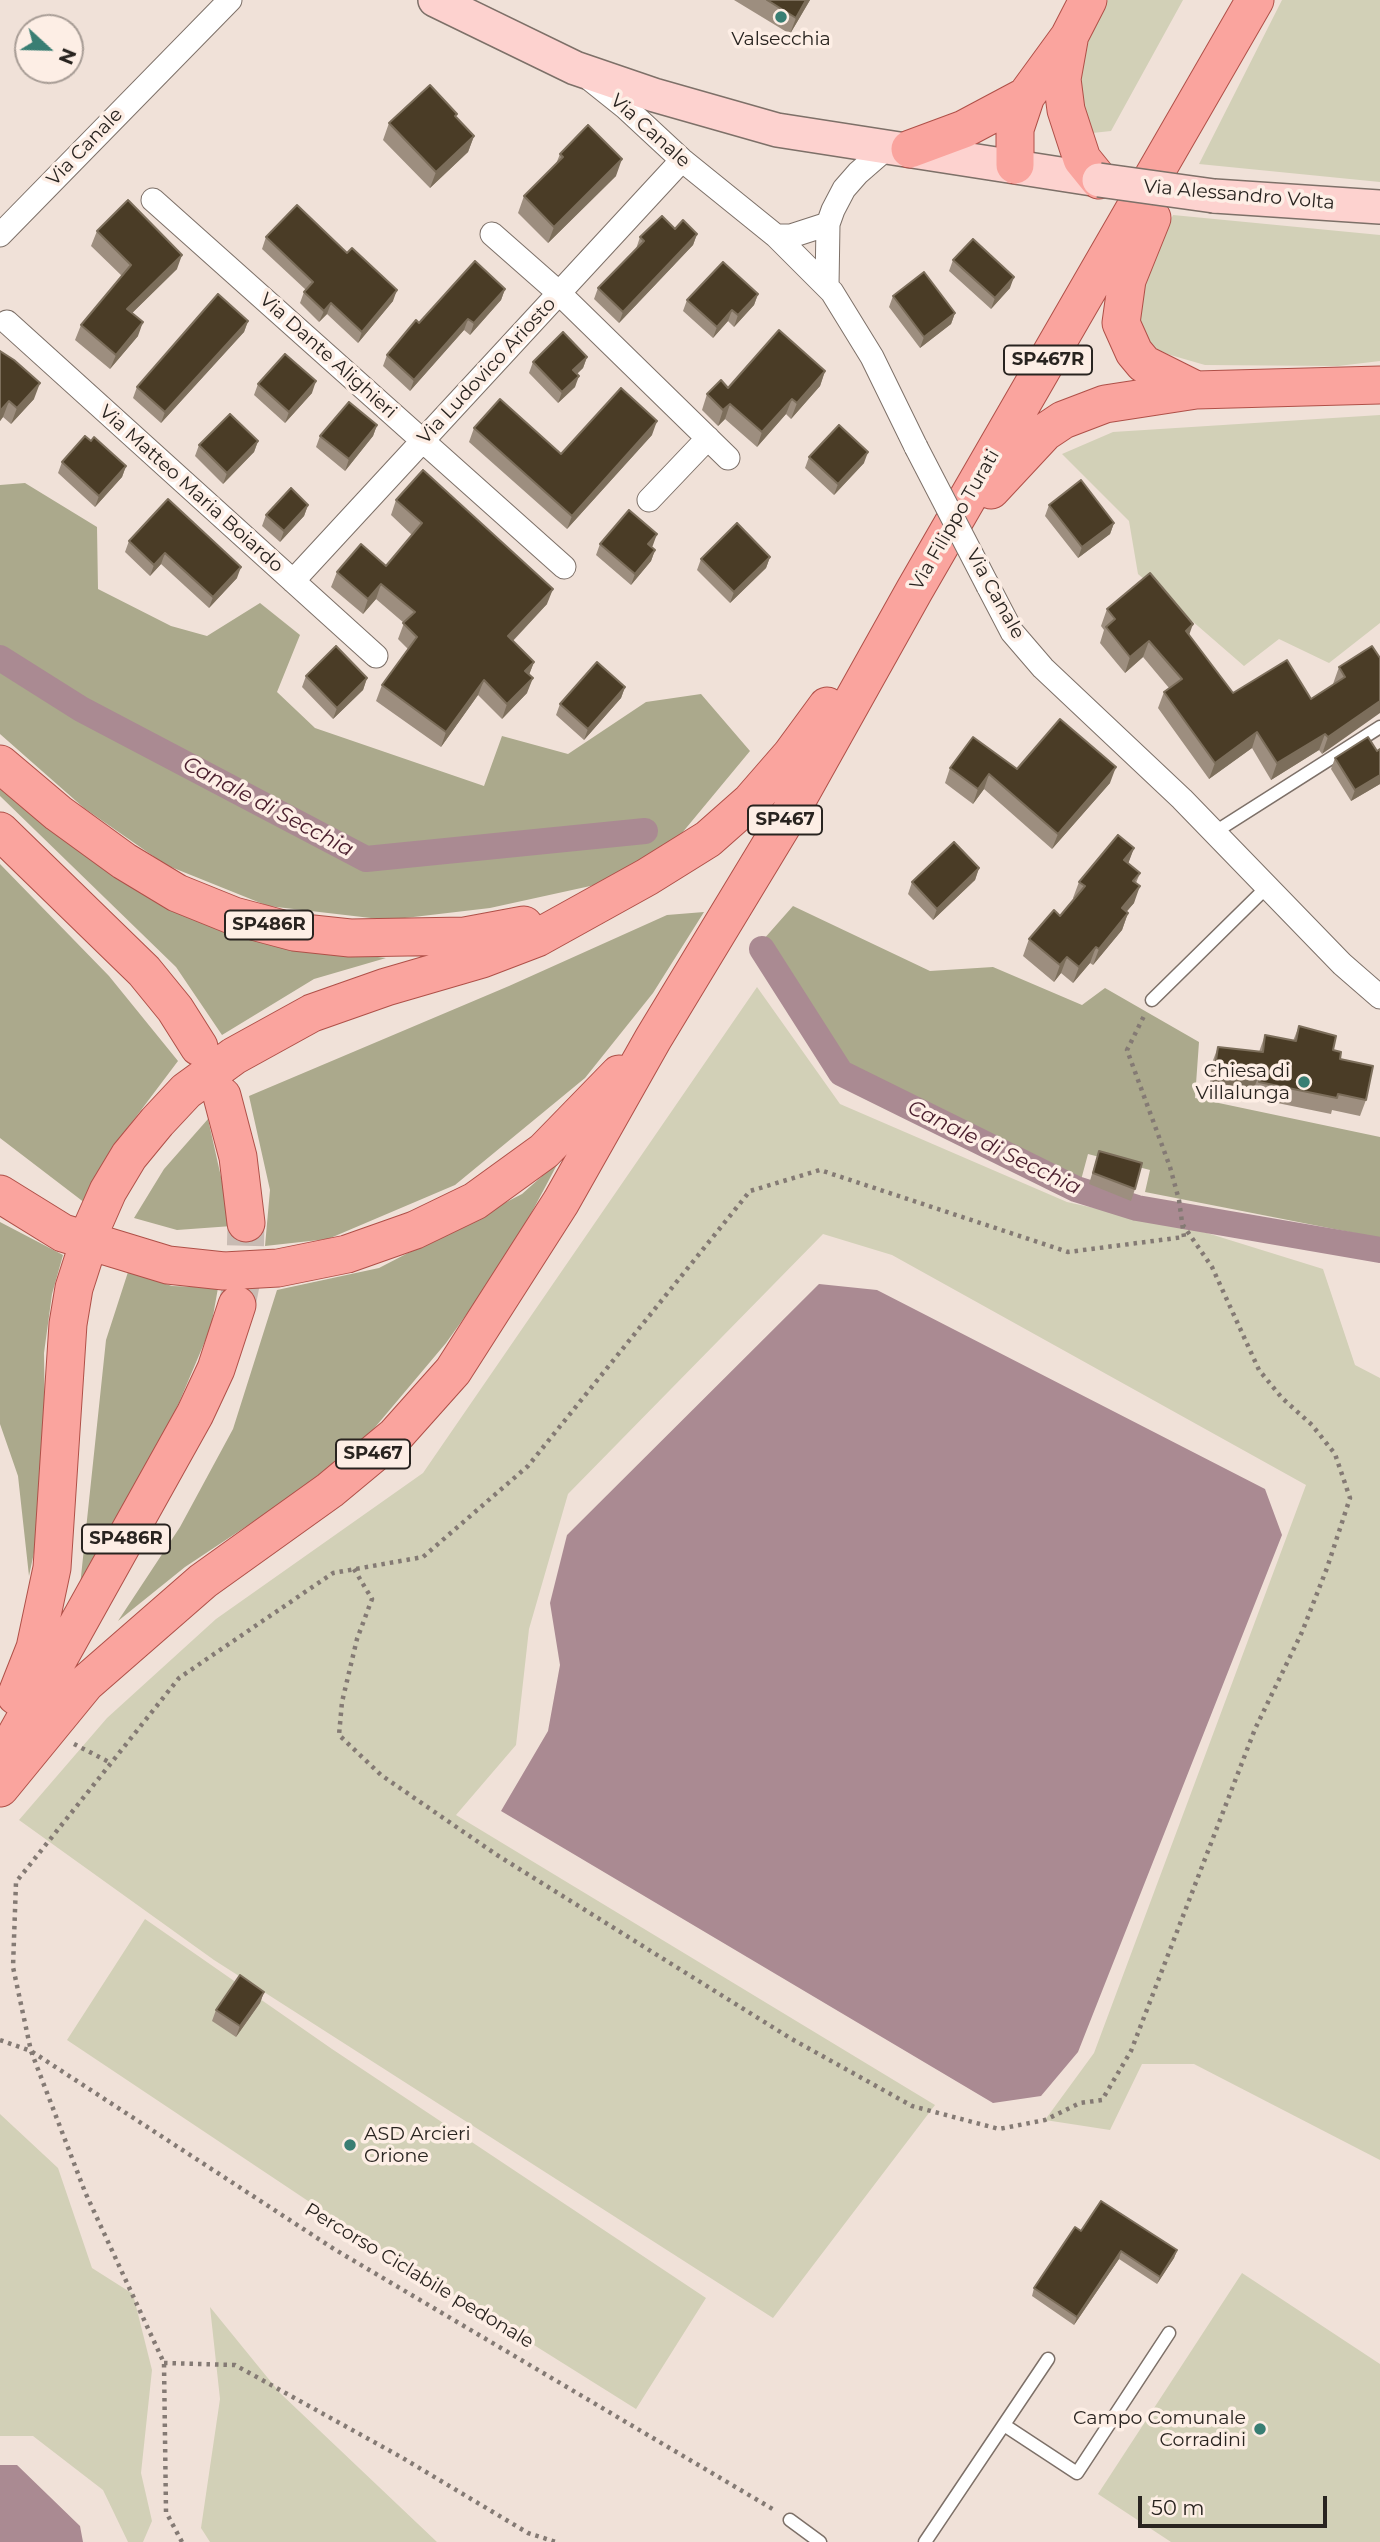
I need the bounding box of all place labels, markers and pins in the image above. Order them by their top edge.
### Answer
marker: Valsecchia [773,9,789,25]
place label: Valsecchia [731,28,831,50]
place label: Chiesa di Villalunga [1196,1060,1290,1104]
marker: Chiesa di Villalunga [1296,1074,1312,1090]
place label: ASD Arcieri Orione [364,2123,471,2167]
marker: ASD Arcieri Orione [342,2137,358,2153]
place label: Campo Comunale Corradini [1073,2407,1246,2451]
marker: Campo Comunale Corradini [1252,2421,1268,2437]

